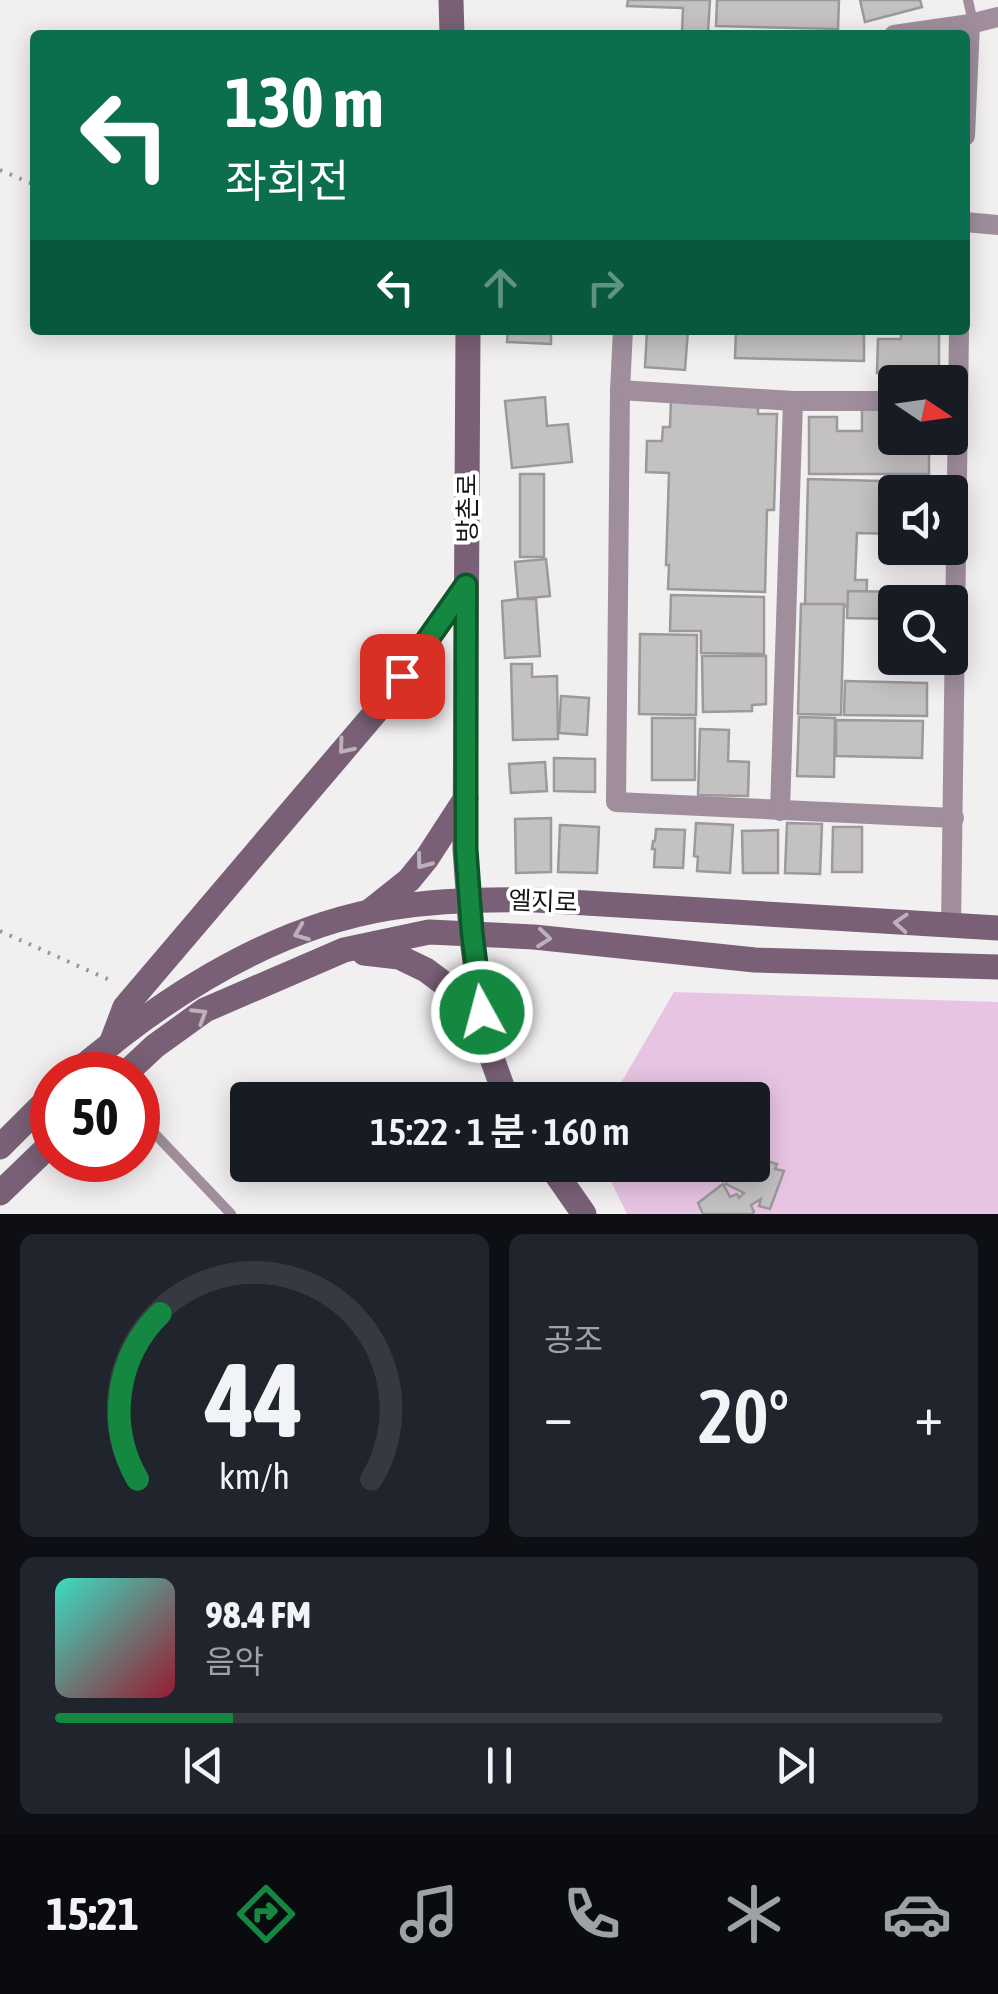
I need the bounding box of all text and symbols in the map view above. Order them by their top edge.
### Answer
text: 130 m [225,62,384,142]
icon: left [60,70,190,200]
text: 좌회전 [225,155,349,207]
icon: left [368,260,423,315]
icon: ahead [473,260,528,315]
icon: right [578,260,633,315]
north arrow [878,365,968,455]
map controls [878,365,968,675]
street label: 방촌로 [453,473,481,543]
button: sound [878,475,968,565]
button: search [878,585,968,675]
pin [360,634,445,719]
icon: arrive [375,649,430,704]
one-way arrow [339,736,357,754]
one-way arrow [417,851,435,869]
street label: 엘지로 [508,886,578,916]
one-way arrow [892,913,908,934]
one-way arrow [293,922,310,942]
one-way arrow [536,927,552,949]
position arrow [430,960,534,1064]
one-way arrow [190,1008,208,1027]
speed limit sign: 50 [30,1052,160,1182]
text: 15:22 · 1 분 · 160 m [370,1110,630,1153]
text: 공조 [544,1321,603,1358]
text: 44 [205,1340,303,1459]
text: 20° [698,1373,789,1459]
text: − [544,1384,573,1447]
text: + [914,1384,943,1447]
text: km/h [219,1456,290,1497]
text: 98.4 FM [205,1593,311,1636]
text: 음악 [205,1643,264,1680]
icon: previous [176,1738,231,1793]
icon: pause [472,1738,527,1793]
icon: next [768,1738,823,1793]
icon: directions [231,1879,301,1949]
icon: music [394,1879,464,1949]
icon: phone [557,1879,627,1949]
icon: climate [719,1879,789,1949]
icon: car [882,1879,952,1949]
text: 15:21 [46,1888,139,1940]

